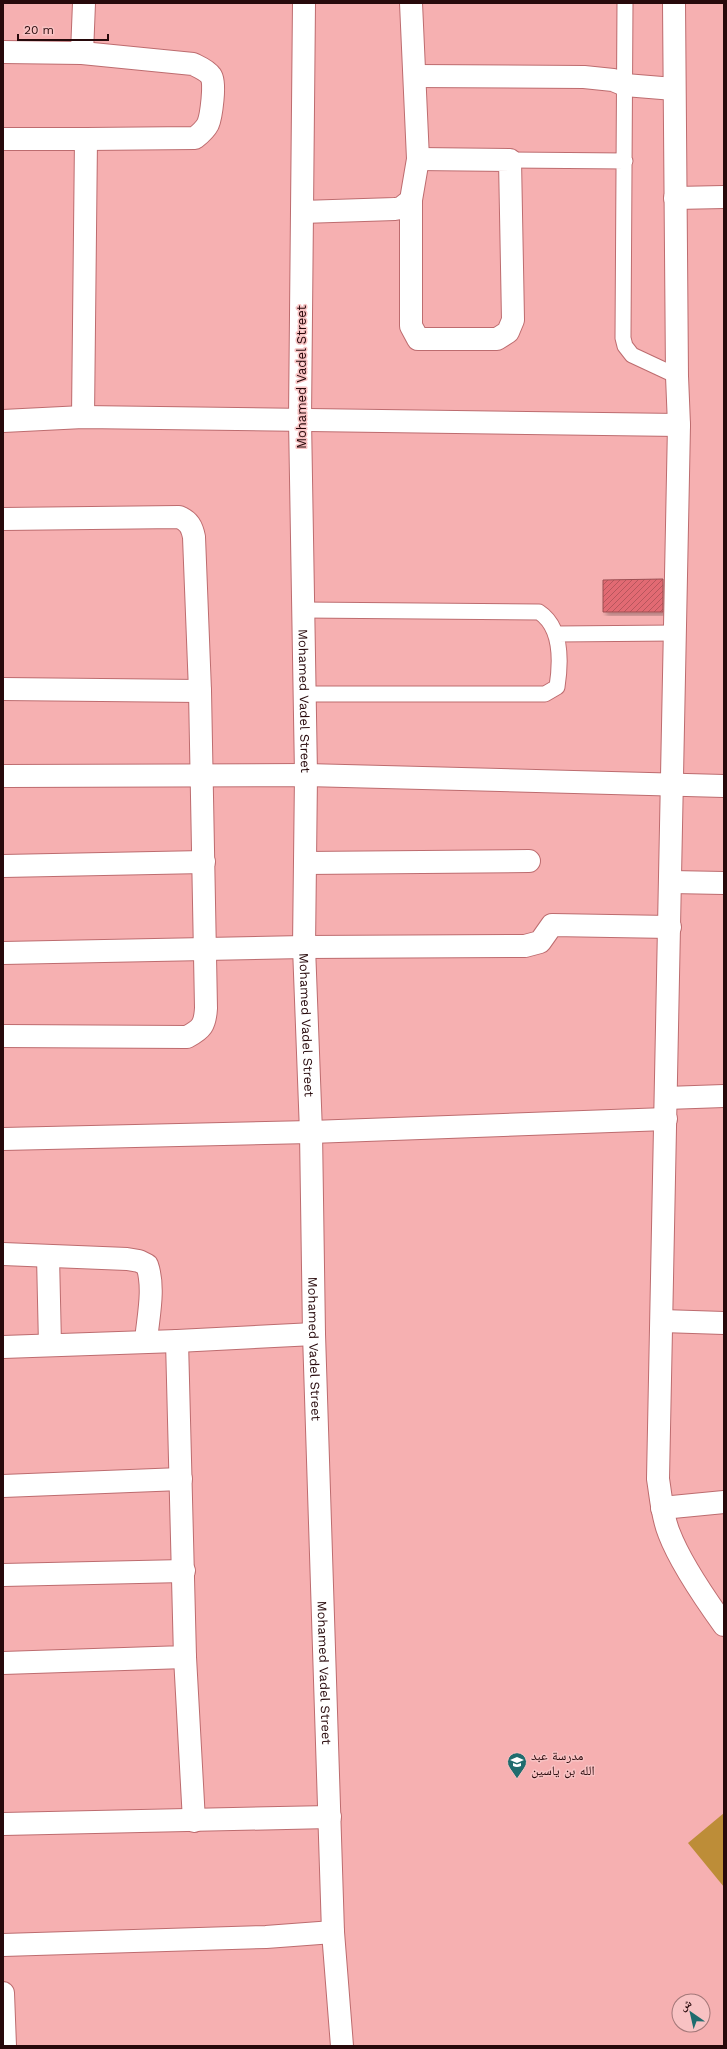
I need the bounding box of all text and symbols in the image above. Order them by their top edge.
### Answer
scale bar [18,16,108,42]
text: 20 m [24,23,54,37]
street label: Mohamed Vadel Street [294,304,309,449]
street label: Mohamed Vadel Street [296,629,313,774]
street label: Mohamed Vadel Street [296,953,317,1098]
street label: Mohamed Vadel Street [305,1277,324,1422]
street label: Mohamed Vadel Street [314,1600,334,1745]
place label: مدرسة عبد الله بن ياسين [531,1748,595,1779]
school or university icon: مدرسة عبد الله بن ياسين [506,1751,528,1779]
north arrow [671,1993,711,2033]
text: ش [677,1996,695,2015]

